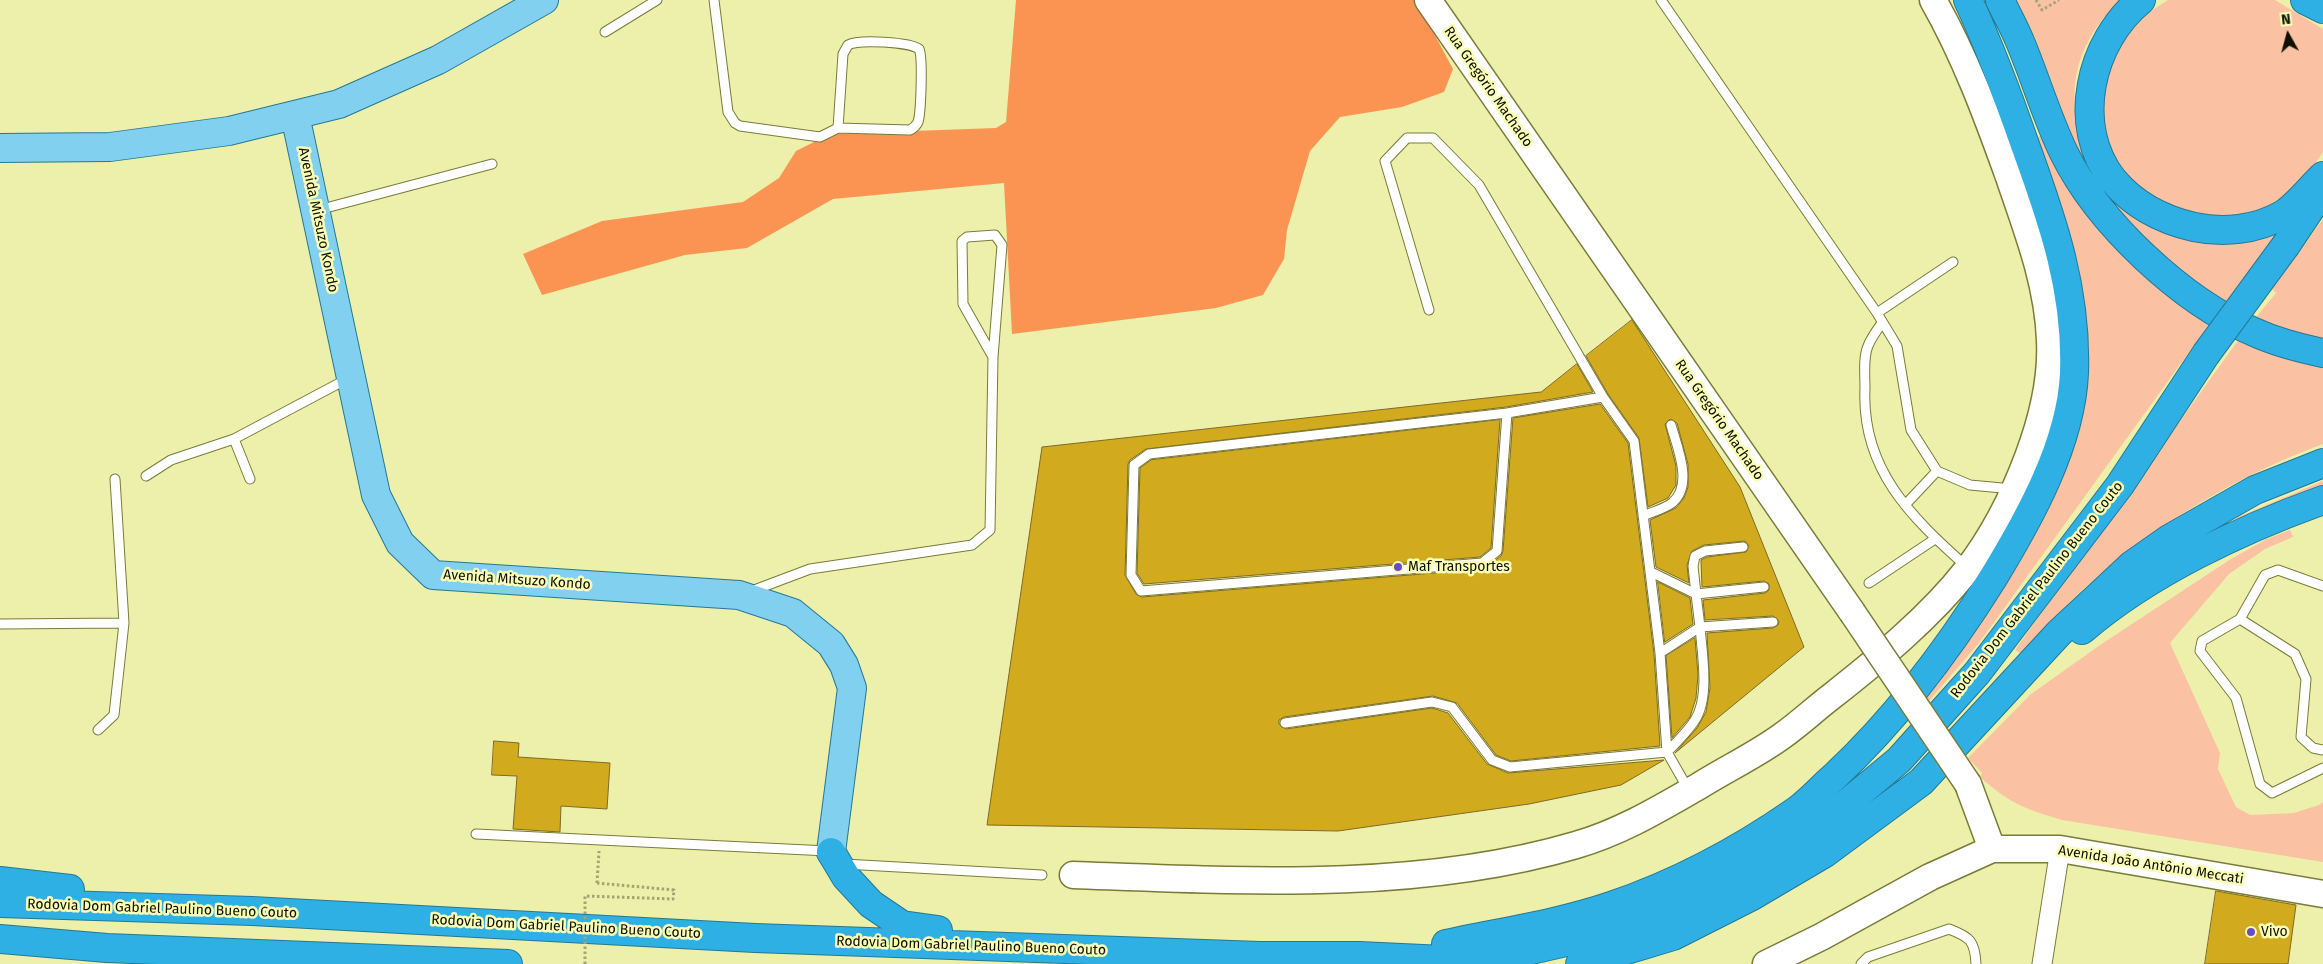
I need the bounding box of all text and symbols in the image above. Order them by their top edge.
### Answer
north arrow [2263,10,2313,60]
text: N [2280,11,2292,29]
street label: Rua Gregório Machado [1440,23,1536,151]
street label: Avenida Mitsuzo Kondo [294,146,342,294]
street label: Rua Gregório Machado [1671,356,1767,484]
street label: Rodovia Dom Gabriel Paulino Bueno Couto [1947,478,2127,702]
place label: Maf Transportes [1408,559,1510,575]
marker: Maf Transportes [1392,561,1404,573]
street label: Avenida Mitsuzo Kondo [443,566,591,594]
street label: Avenida João Antônio Meccati [2057,842,2245,888]
street label: Rodovia Dom Gabriel Paulino Bueno Couto [27,896,297,922]
street label: Rodovia Dom Gabriel Paulino Bueno Couto [431,912,701,942]
place label: Vivo [2261,924,2288,940]
marker: Vivo [2245,926,2257,938]
street label: Rodovia Dom Gabriel Paulino Bueno Couto [836,933,1106,959]

